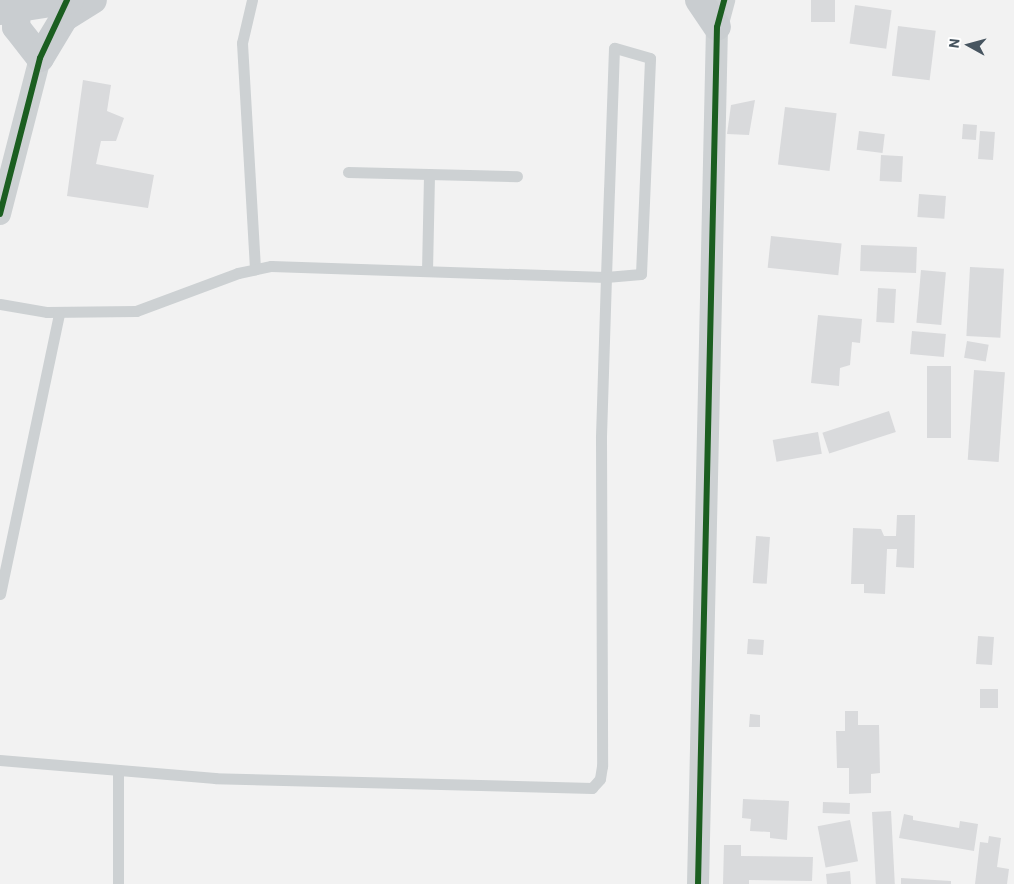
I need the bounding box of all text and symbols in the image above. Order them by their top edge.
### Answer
north arrow [944,20,994,70]
text: N [945,37,963,49]

